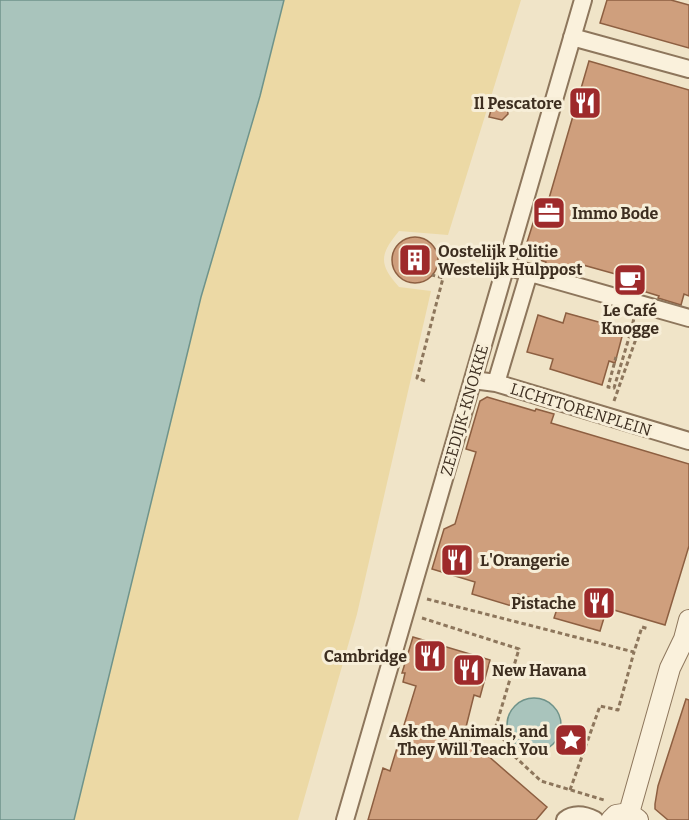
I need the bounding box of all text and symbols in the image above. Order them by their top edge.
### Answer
restaurant icon: Il Pescatore [567,85,603,121]
place label: Il Pescatore [474,94,562,113]
office icon: Immo Bode [531,195,567,231]
place label: Immo Bode [572,204,659,223]
building icon: Oostelijk Politie Westelijk Hulppost [397,242,433,278]
place label: Oostelijk Politie Westelijk Hulppost [438,242,583,279]
cafe icon: Le Café Knogge [612,262,648,298]
place label: Le Café Knogge [601,301,659,338]
street label: ZEEDIJK-KNOKKE [437,342,492,478]
street label: LICHTTORENPLEIN [508,379,654,440]
restaurant icon: L'Orangerie [439,542,475,578]
place label: L'Orangerie [480,551,570,570]
restaurant icon: Pistache [581,585,617,621]
place label: Pistache [511,594,576,613]
restaurant icon: Cambridge [412,638,448,674]
place label: Cambridge [324,647,407,666]
restaurant icon: New Havana [451,652,487,688]
place label: New Havana [492,661,587,680]
place label: Ask the Animals, and They Will Teach You [389,722,548,759]
place icon: Ask the Animals, and They Will Teach You [553,722,589,758]

